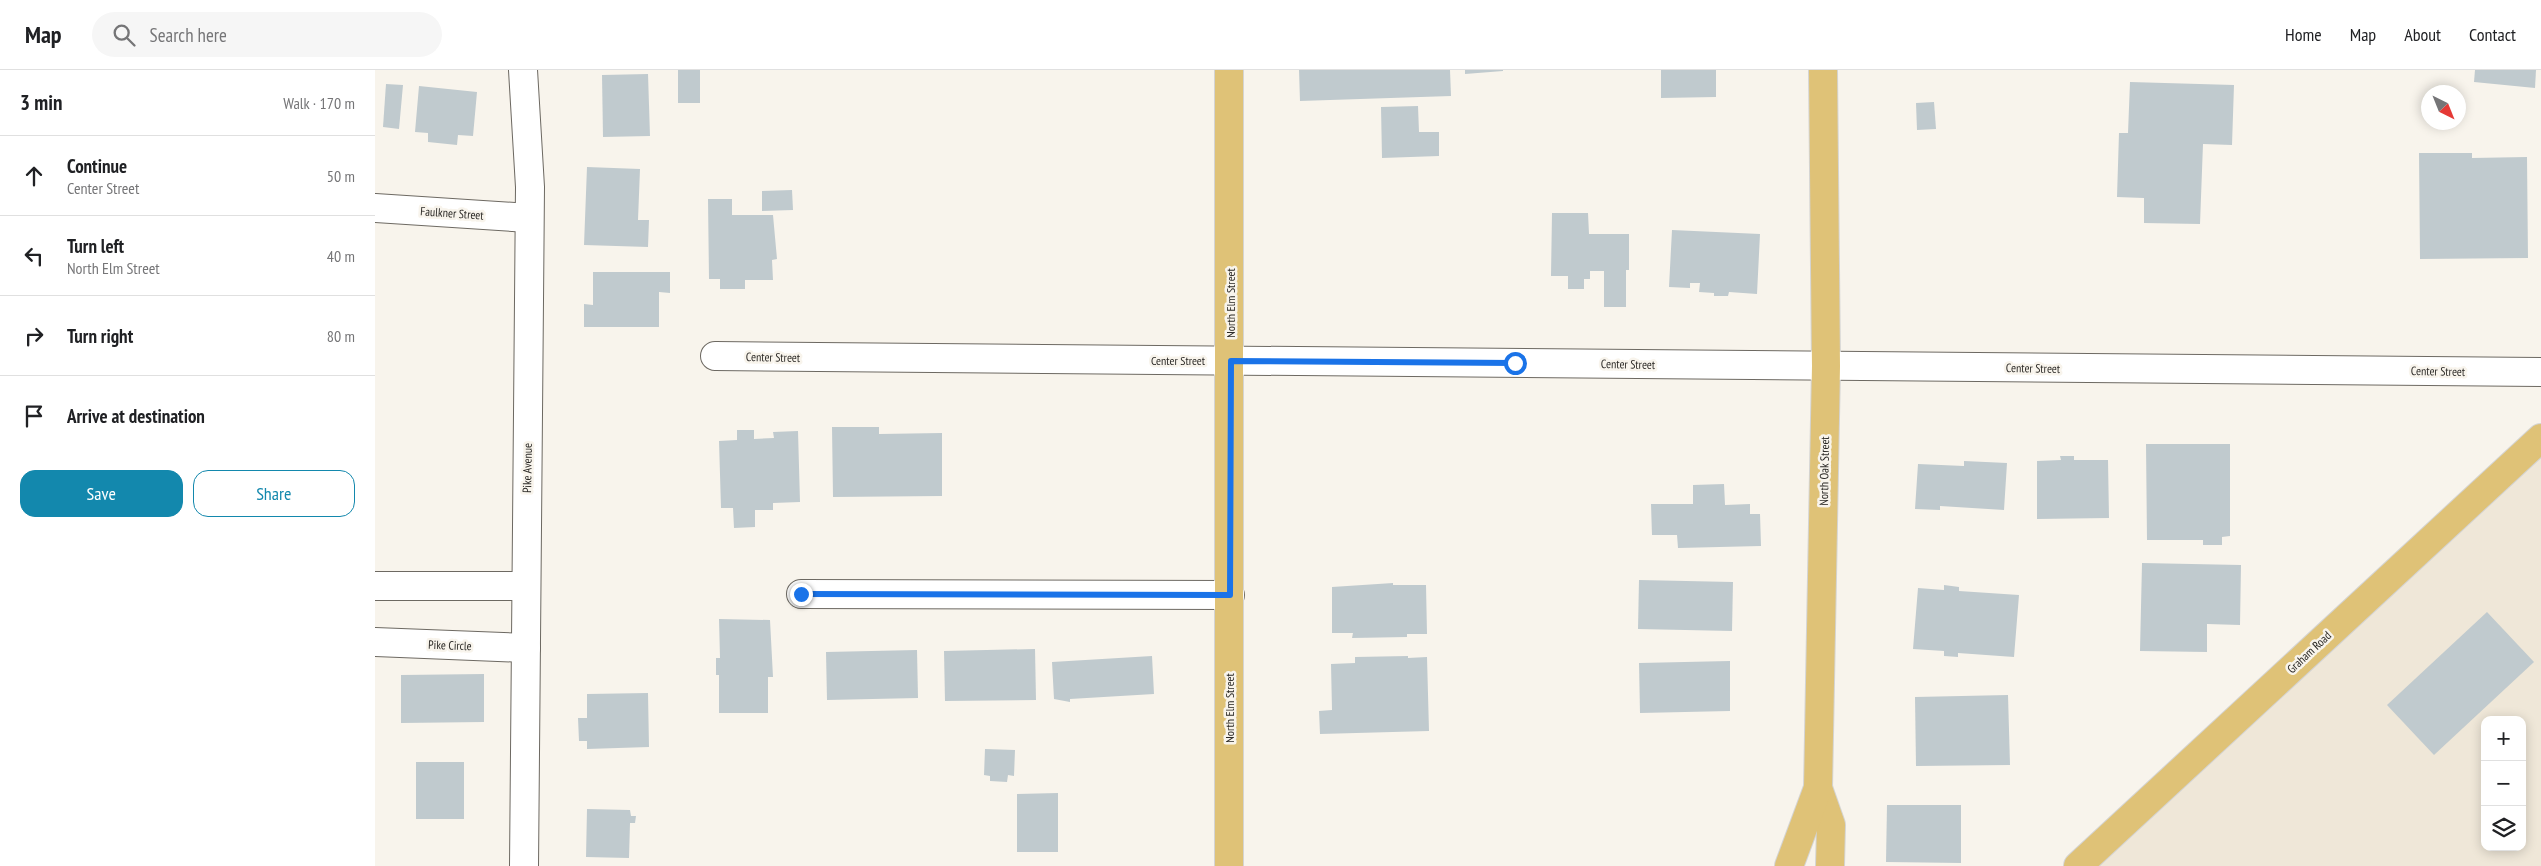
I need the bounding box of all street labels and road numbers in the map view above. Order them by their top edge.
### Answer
street label: Faulkner Street [420,203,485,223]
street label: North Elm Street [1223,268,1238,338]
street label: Center Street [746,349,801,365]
street label: Center Street [1151,353,1206,368]
street label: Center Street [1601,356,1656,372]
street label: Center Street [2006,360,2061,376]
street label: Center Street [2411,363,2466,379]
street label: North Oak Street [1816,435,1832,506]
street label: Pike Avenue [519,443,535,493]
street label: Graham Road [2284,628,2334,676]
street label: Pike Circle [428,637,472,653]
street label: North Elm Street [1222,673,1237,743]

